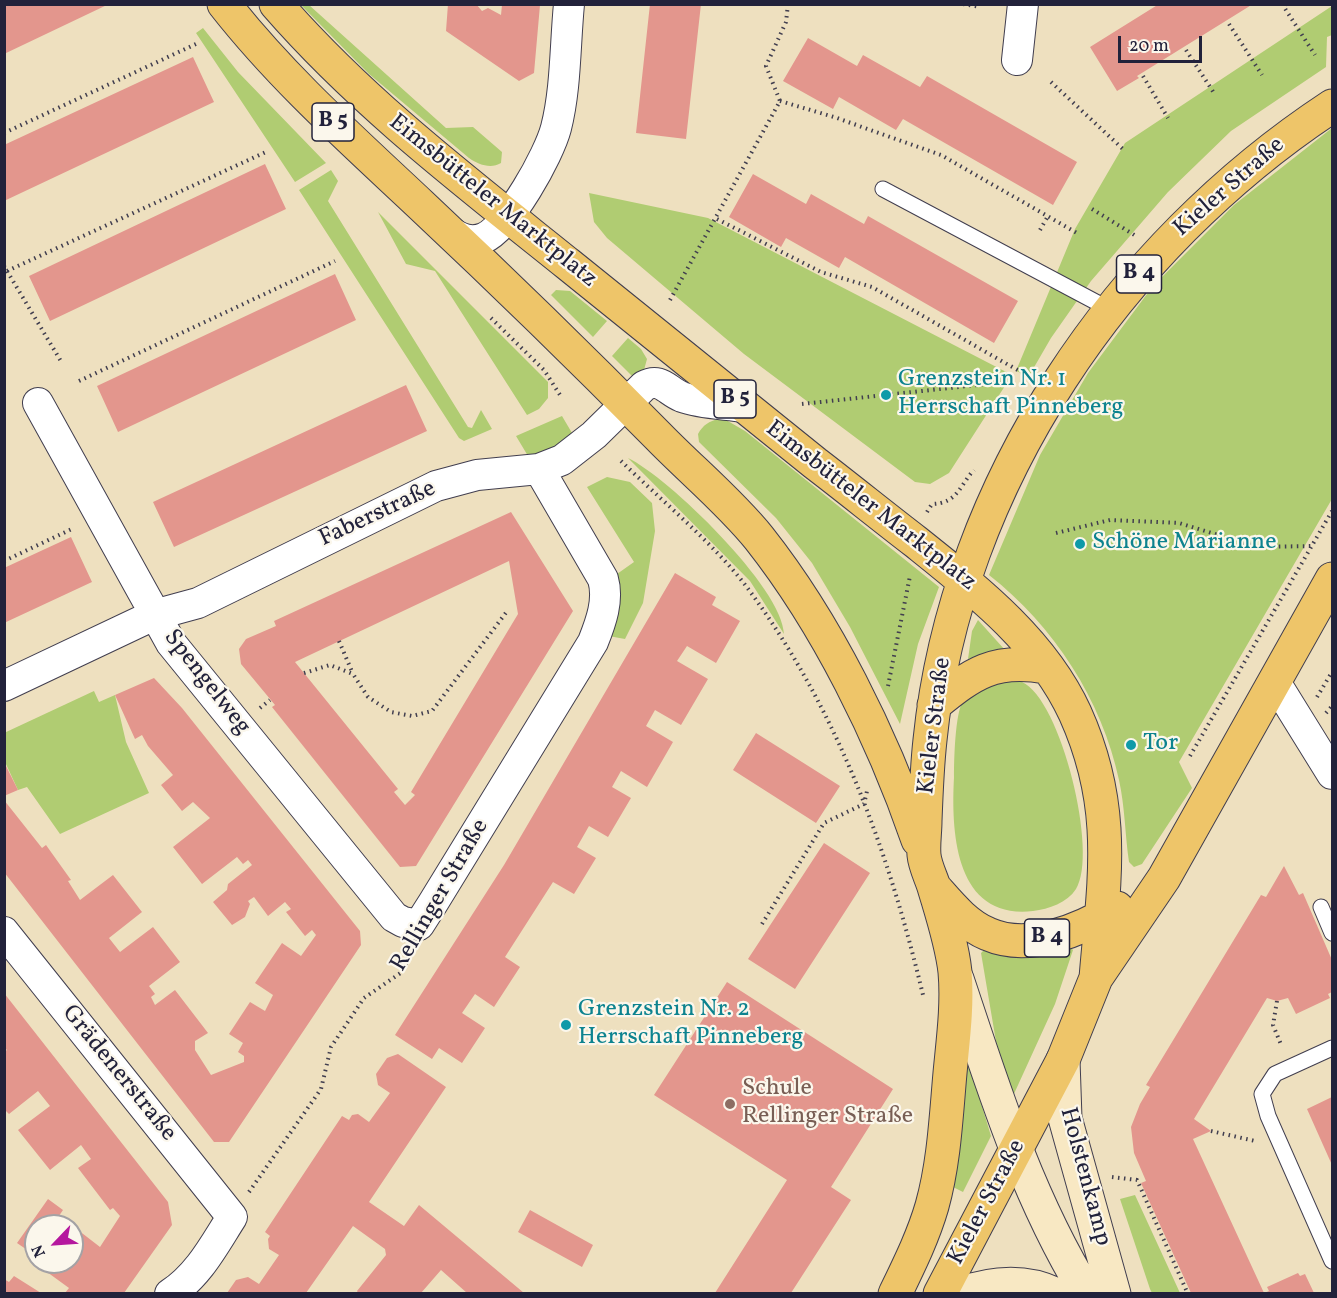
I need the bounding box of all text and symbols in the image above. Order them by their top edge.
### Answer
scale bar [1121,24,1205,62]
text: 20 m [1129,34,1169,59]
road number: B 5 [312,103,354,141]
street label: Eimsbütteler Marktplatz [382,109,602,295]
street label: Kieler Straße [1169,132,1291,244]
road number: B 4 [1116,255,1162,293]
place label: Grenzstein Nr. 1 Herrschaft Pinneberg [898,367,1124,423]
road number: B 5 [714,380,756,418]
marker: Grenzstein Nr. 1 Herrschaft Pinneberg [879,388,893,402]
street label: Eimsbütteler Marktplatz [759,416,981,598]
street label: Faberstraße [315,475,441,555]
place label: Schöne Marianne [1092,530,1277,558]
marker: Schöne Marianne [1073,537,1087,551]
street label: Spengelweg [156,625,256,741]
street label: Kieler Straße [913,656,959,796]
place label: Tor [1143,731,1178,759]
marker: Tor [1124,738,1138,752]
street label: Rellinger Straße [386,815,496,977]
road number: B 4 [1024,919,1070,957]
place label: Grenzstein Nr. 2 Herrschaft Pinneberg [578,997,804,1053]
street label: Grädenerstraße [54,1000,182,1148]
marker: Grenzstein Nr. 2 Herrschaft Pinneberg [559,1018,573,1032]
place label: Schule Rellinger Straße [742,1076,913,1132]
marker: Schule Rellinger Straße [723,1097,737,1111]
street label: Holstenkamp [1052,1105,1116,1249]
street label: Kieler Straße [943,1135,1033,1271]
north arrow [24,1214,84,1274]
text: N [27,1241,52,1261]

